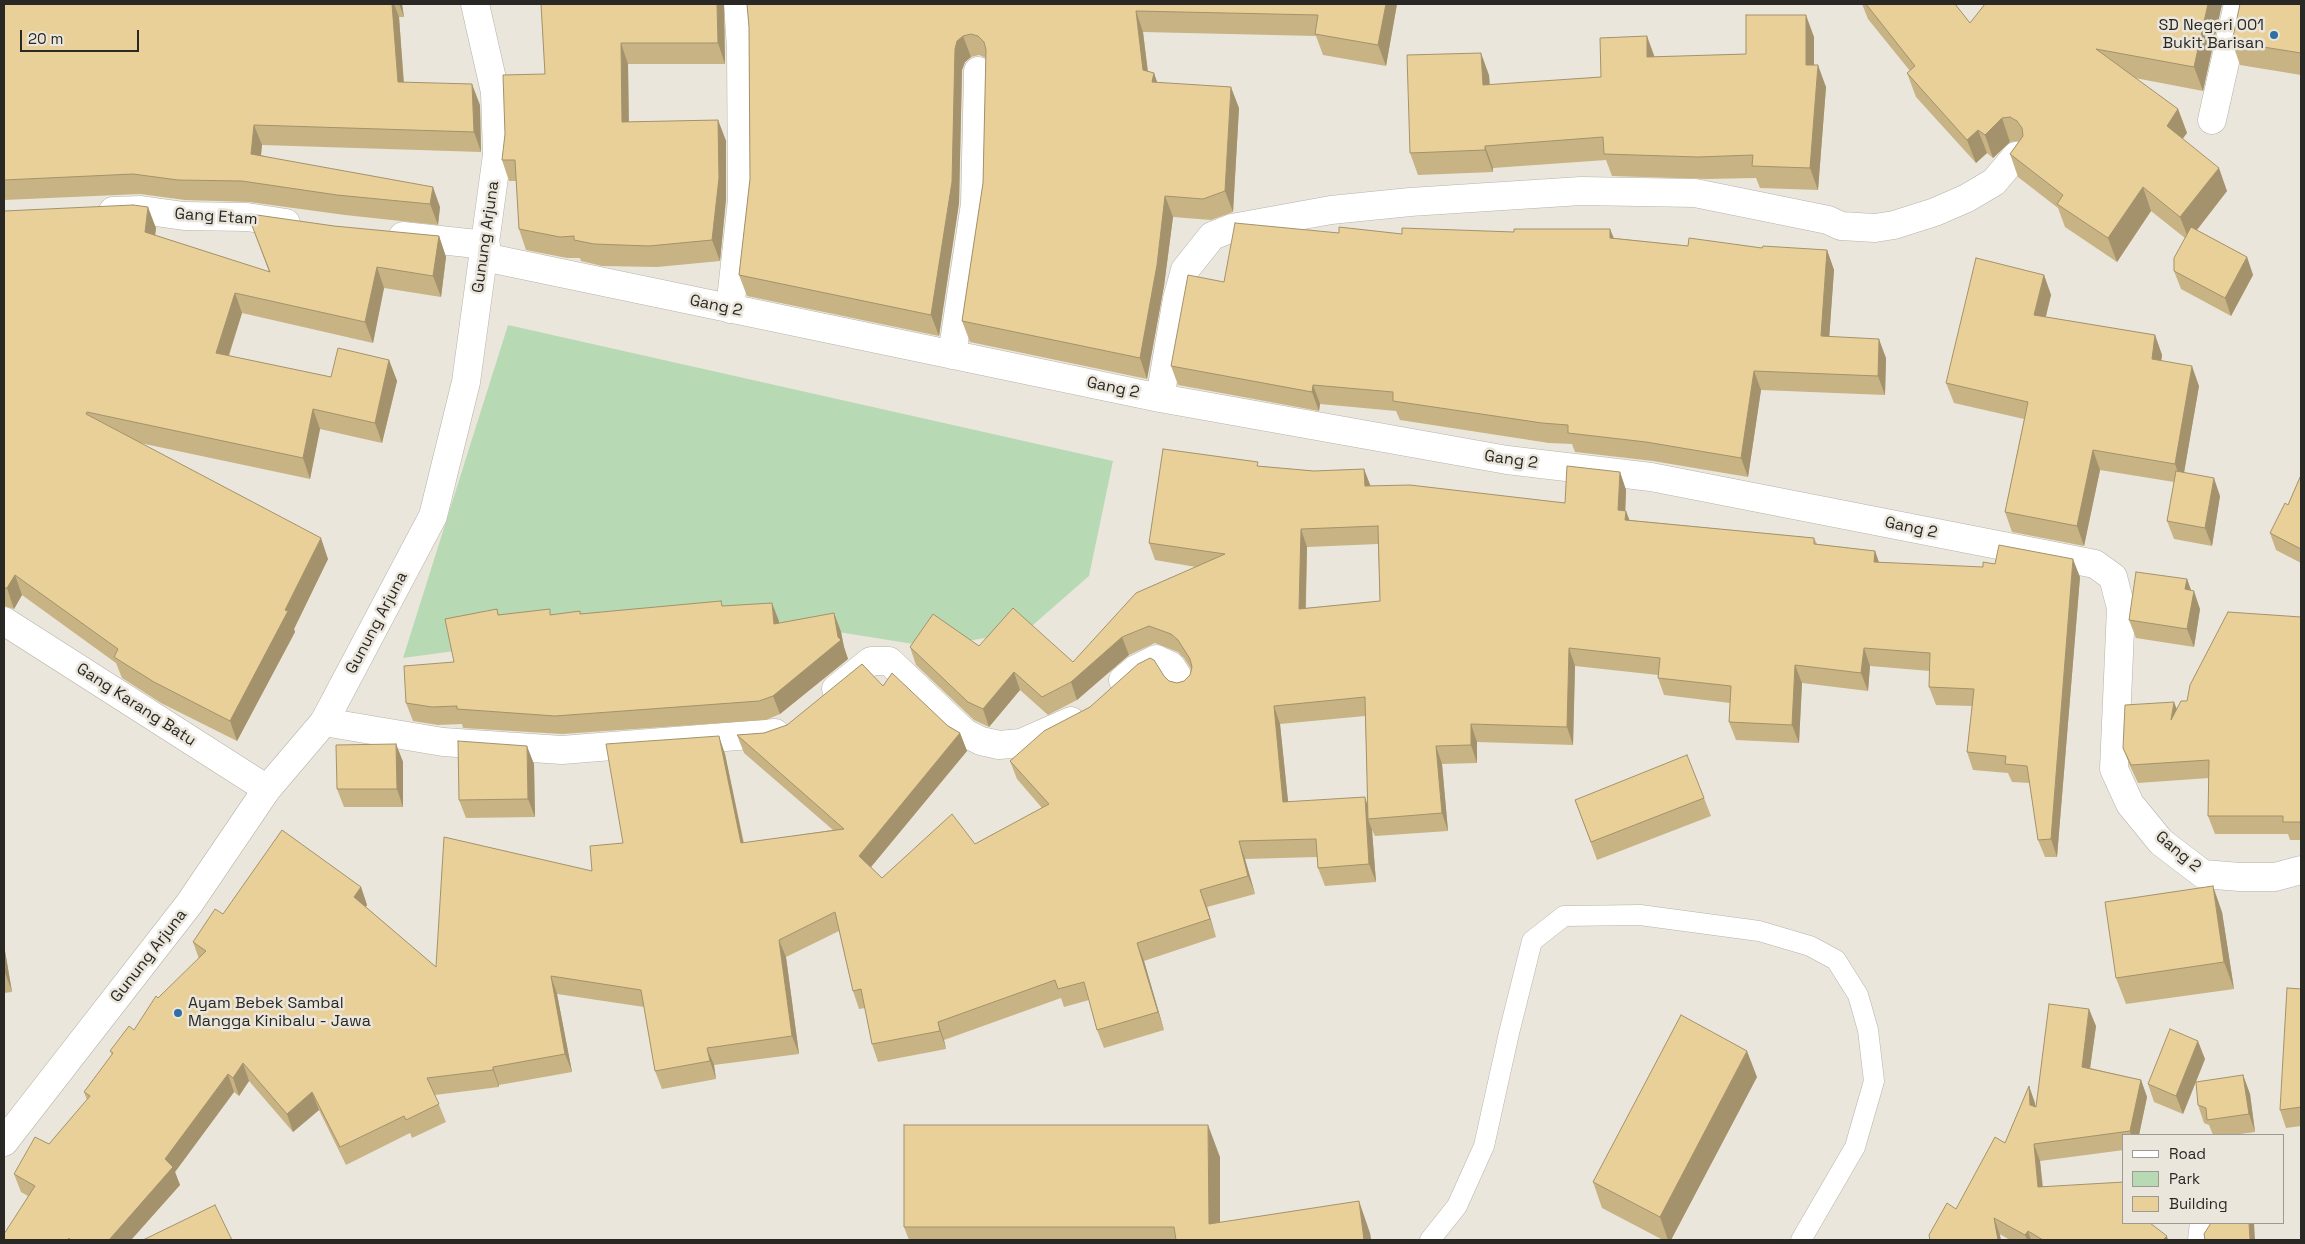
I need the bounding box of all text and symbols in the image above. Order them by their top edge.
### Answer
place label: SD Negeri 001 Bukit Barisan [2158,16,2264,54]
scale bar [22,20,141,52]
text: 20 m [28,29,63,48]
marker: SD Negeri 001 Bukit Barisan [2268,29,2280,41]
street label: Gunung Arjuna [469,180,503,294]
street label: Gang Etam [174,205,258,229]
street label: Gang 2 [688,291,744,321]
street label: Gang 2 [1085,373,1141,403]
street label: Gang 2 [1483,447,1539,473]
street label: Gang 2 [1883,513,1939,543]
street label: Gunung Arjuna [342,569,412,677]
street label: Gang Karang Batu [73,659,199,751]
street label: Gang 2 [2151,827,2205,877]
street label: Gunung Arjuna [107,906,191,1006]
place label: Ayam Bebek Sambal Mangga Kinibalu - Jawa [188,994,371,1032]
marker: Ayam Bebek Sambal Mangga Kinibalu - Jawa [172,1007,184,1019]
legend [2122,1134,2285,1224]
text: Road [2169,1144,2206,1163]
text: Park [2169,1169,2200,1188]
text: Building [2169,1194,2228,1213]

